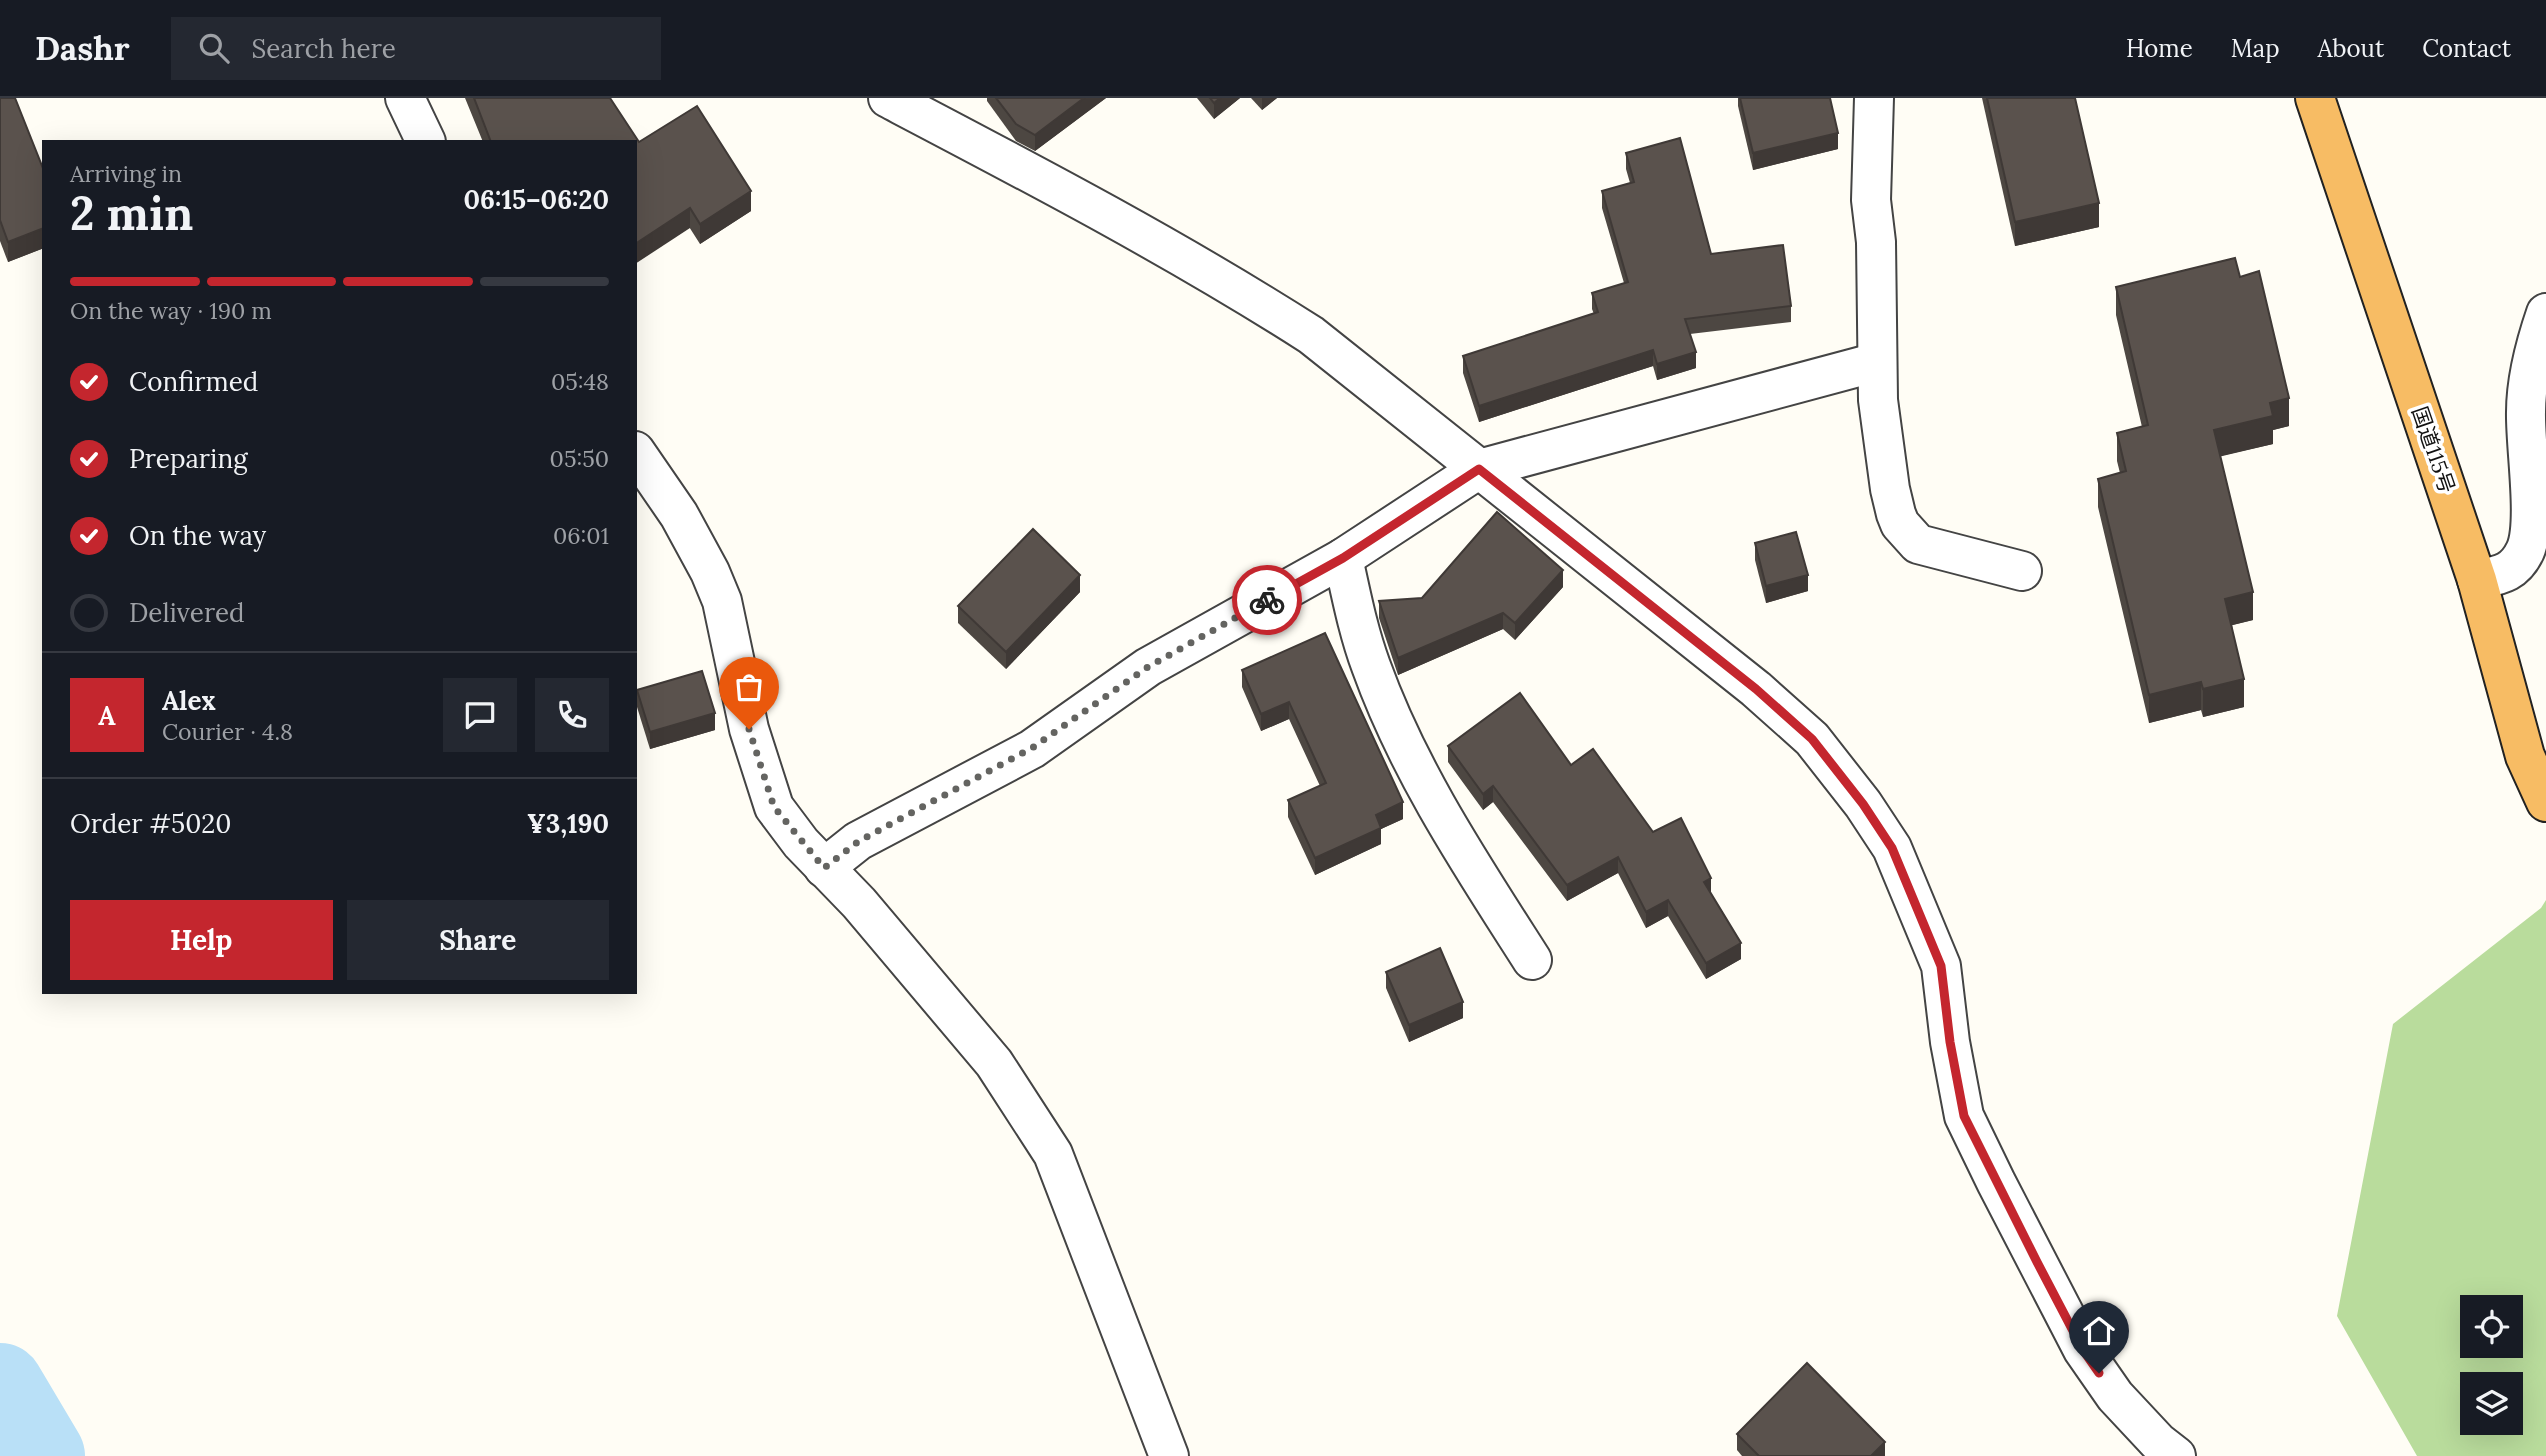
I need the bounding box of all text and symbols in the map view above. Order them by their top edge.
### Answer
search box [171,17,661,80]
text: Dashr [35,27,129,69]
icon: search [195,29,233,67]
text: Search here [251,32,396,65]
text: Home [2126,33,2193,64]
text: Map [2231,33,2280,64]
text: About [2318,33,2384,64]
text: Contact [2422,33,2511,64]
text: Arriving in [70,159,182,188]
text: 06:15–06:20 [463,183,609,216]
text: 2 min [70,184,193,243]
text: On the way · 190 m [70,296,272,325]
icon: check [70,363,108,401]
text: Confirmed [129,365,258,398]
text: 05:48 [551,367,609,396]
street label: 国道115号 [2406,403,2461,497]
icon: check [70,440,108,478]
text: Preparing [129,442,248,475]
text: 05:50 [550,444,609,473]
icon: check [70,517,108,555]
text: On the way [129,519,266,552]
text: 06:01 [553,521,609,550]
courier [1232,565,1302,635]
icon: bike [1248,581,1286,619]
text: Delivered [129,596,245,629]
pin [719,657,779,729]
icon: bag [730,668,768,706]
button: chat [443,678,517,752]
button: phone [535,678,609,752]
text: Alex [162,684,216,717]
text: A [98,699,116,732]
text: Courier · 4.8 [162,717,293,746]
text: Order #5020 [70,807,231,840]
text: ¥3,190 [527,807,609,840]
button: Help [70,900,333,980]
button: Share [347,900,609,980]
map controls [2460,1295,2523,1435]
button: locate [2460,1295,2523,1358]
pin [2069,1301,2129,1373]
icon: home [2080,1312,2118,1350]
button: layers [2460,1372,2523,1435]

